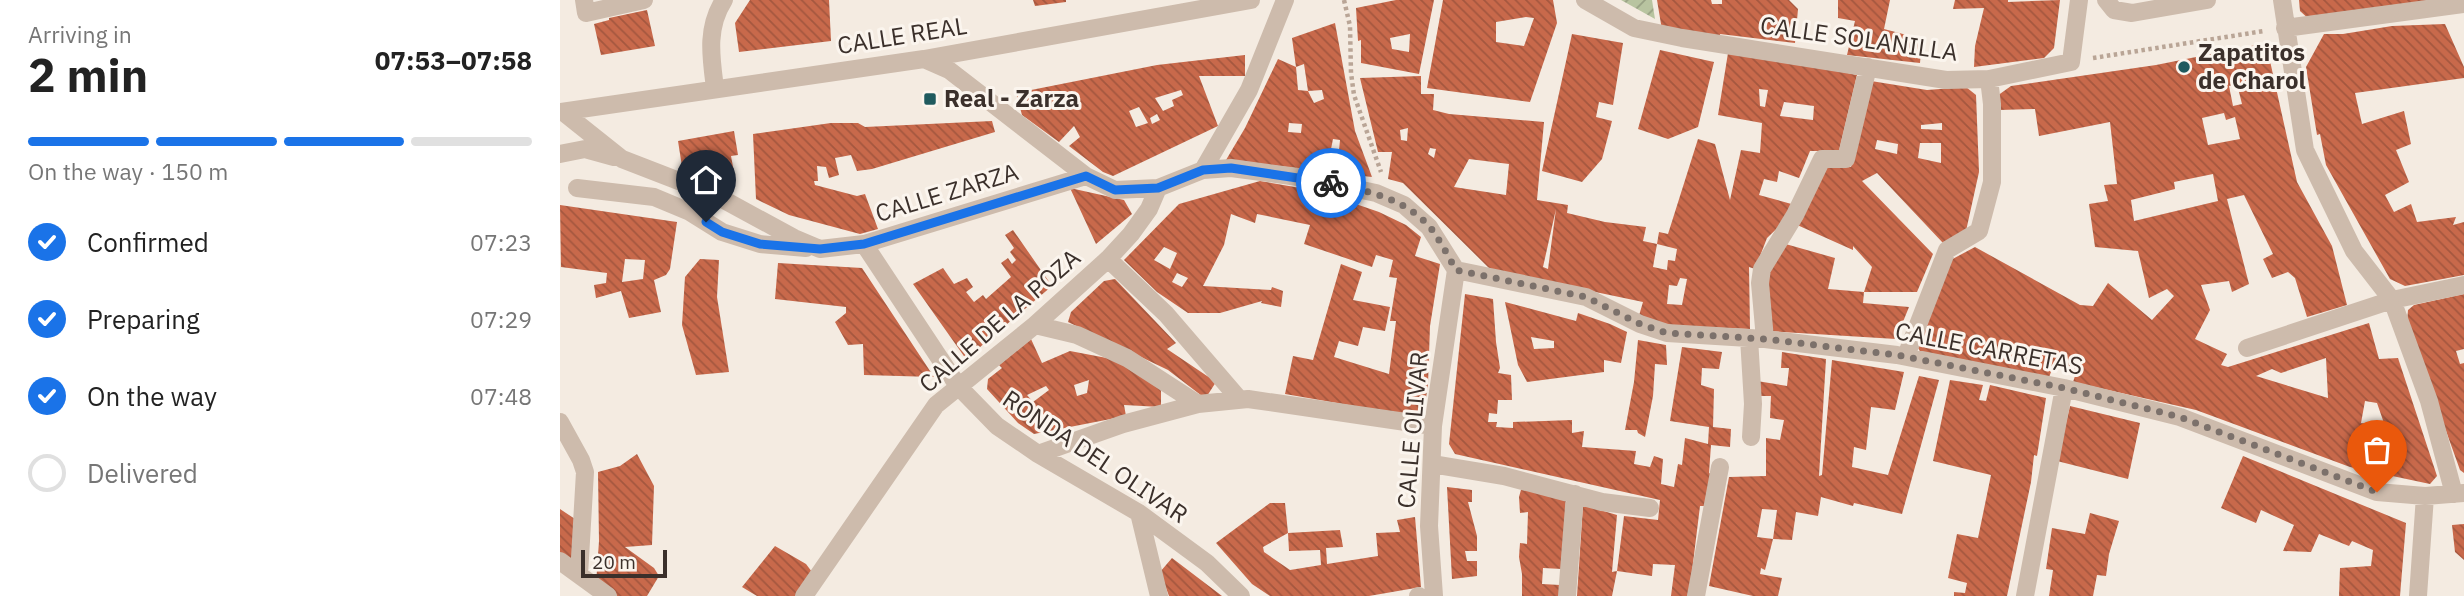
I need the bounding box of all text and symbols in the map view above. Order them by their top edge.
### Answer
street label: CALLE SOLANILLA [1758,8,1960,68]
street label: CALLE REAL [835,9,969,61]
text: Arriving in [28,19,132,49]
place label: Zapatitos de Charol [2198,36,2306,96]
text: 07:53–07:58 [375,43,532,77]
text: 2 min [28,45,148,105]
marker: Zapatitos de Charol [2176,59,2192,75]
place label: Real - Zarza [944,82,1079,114]
marker: Real - Zarza [922,91,938,107]
courier [1296,148,1366,218]
pin [676,150,736,222]
street label: CALLE ZARZA [871,155,1022,229]
text: On the way · 150 m [28,156,228,186]
icon: home [687,161,725,199]
icon: bike [1312,164,1350,202]
icon: check [28,223,66,261]
text: Confirmed [87,225,209,259]
text: 07:23 [470,227,532,257]
street label: CALLE DE LA POZA [912,241,1087,399]
icon: check [28,300,66,338]
text: Preparing [87,302,200,336]
text: 07:29 [470,304,532,334]
street label: CALLE CARRETAS [1893,314,2086,382]
street label: CALLE OLIVAR [1389,350,1435,510]
icon: check [28,377,66,415]
text: On the way [87,379,217,413]
text: 07:48 [470,381,532,411]
street label: RONDA DEL OLIVAR [997,382,1194,530]
pin [2347,420,2407,492]
icon: bag [2358,431,2396,469]
text: Delivered [87,456,198,490]
scale bar [581,547,667,579]
text: 20 m [592,550,636,574]

